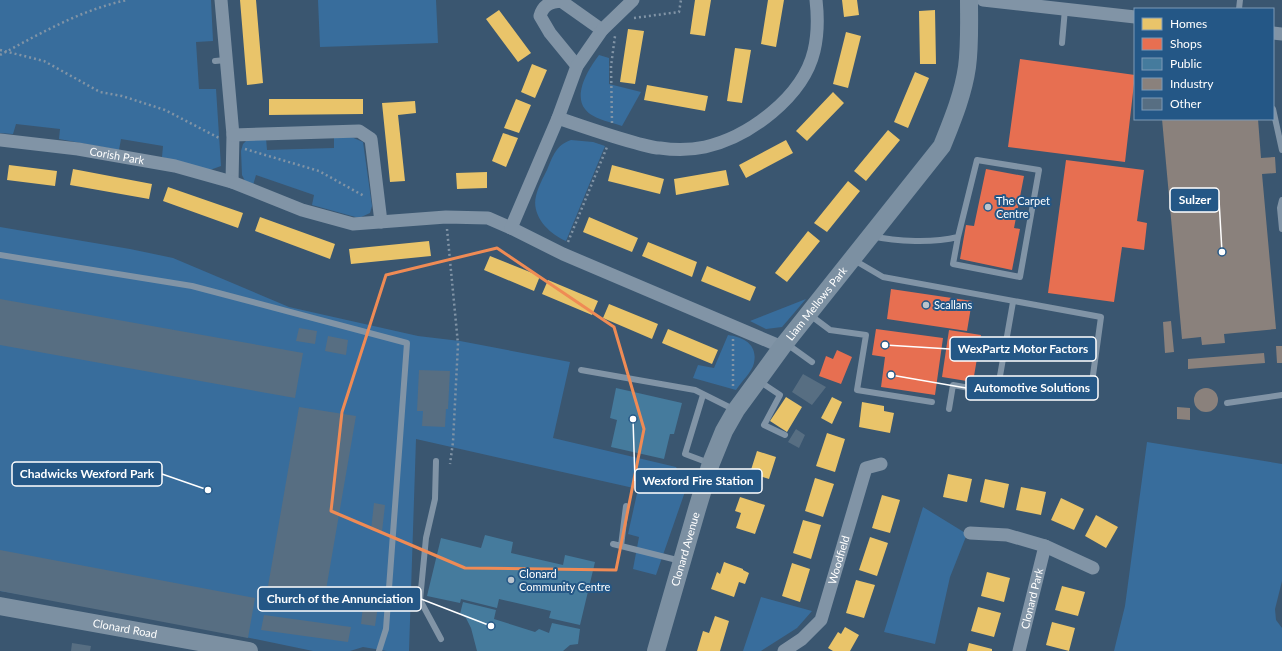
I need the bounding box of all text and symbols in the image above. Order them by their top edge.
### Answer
legend [1134,8,1274,120]
text: Homes [1170,16,1207,31]
text: Shops [1170,36,1202,51]
text: Public [1170,56,1202,71]
text: Industry [1170,76,1214,91]
text: Other [1170,96,1202,111]
street label: Corish Park [89,144,146,167]
callout: Sulzer [1170,188,1219,212]
text: Sulzer [1179,192,1212,207]
place label: The Carpet Centre [996,194,1050,220]
marker: The Carpet Centre [983,202,993,212]
street label: Liam Mellows Park [783,264,850,343]
place label: Scallans [934,298,972,311]
marker: Scallans [921,300,931,310]
callout: WexPartz Motor Factors [950,337,1096,361]
text: WexPartz Motor Factors [958,341,1088,356]
callout: Automotive Solutions [966,376,1098,400]
text: Automotive Solutions [973,380,1090,395]
callout: Chadwicks Wexford Park [12,462,162,486]
text: Chadwicks Wexford Park [20,466,155,481]
callout: Wexford Fire Station [635,469,762,493]
text: Wexford Fire Station [642,473,754,488]
street label: Clonard Avenue [668,510,702,588]
street label: Woodfield [825,534,852,586]
street label: Clonard Park [1018,566,1045,630]
place label: Clonard Community Centre [519,567,610,593]
marker: Clonard Community Centre [506,575,516,585]
callout: Church of the Annunciation [258,587,421,611]
text: Church of the Annunciation [267,591,414,606]
street label: Clonard Road [92,616,158,640]

